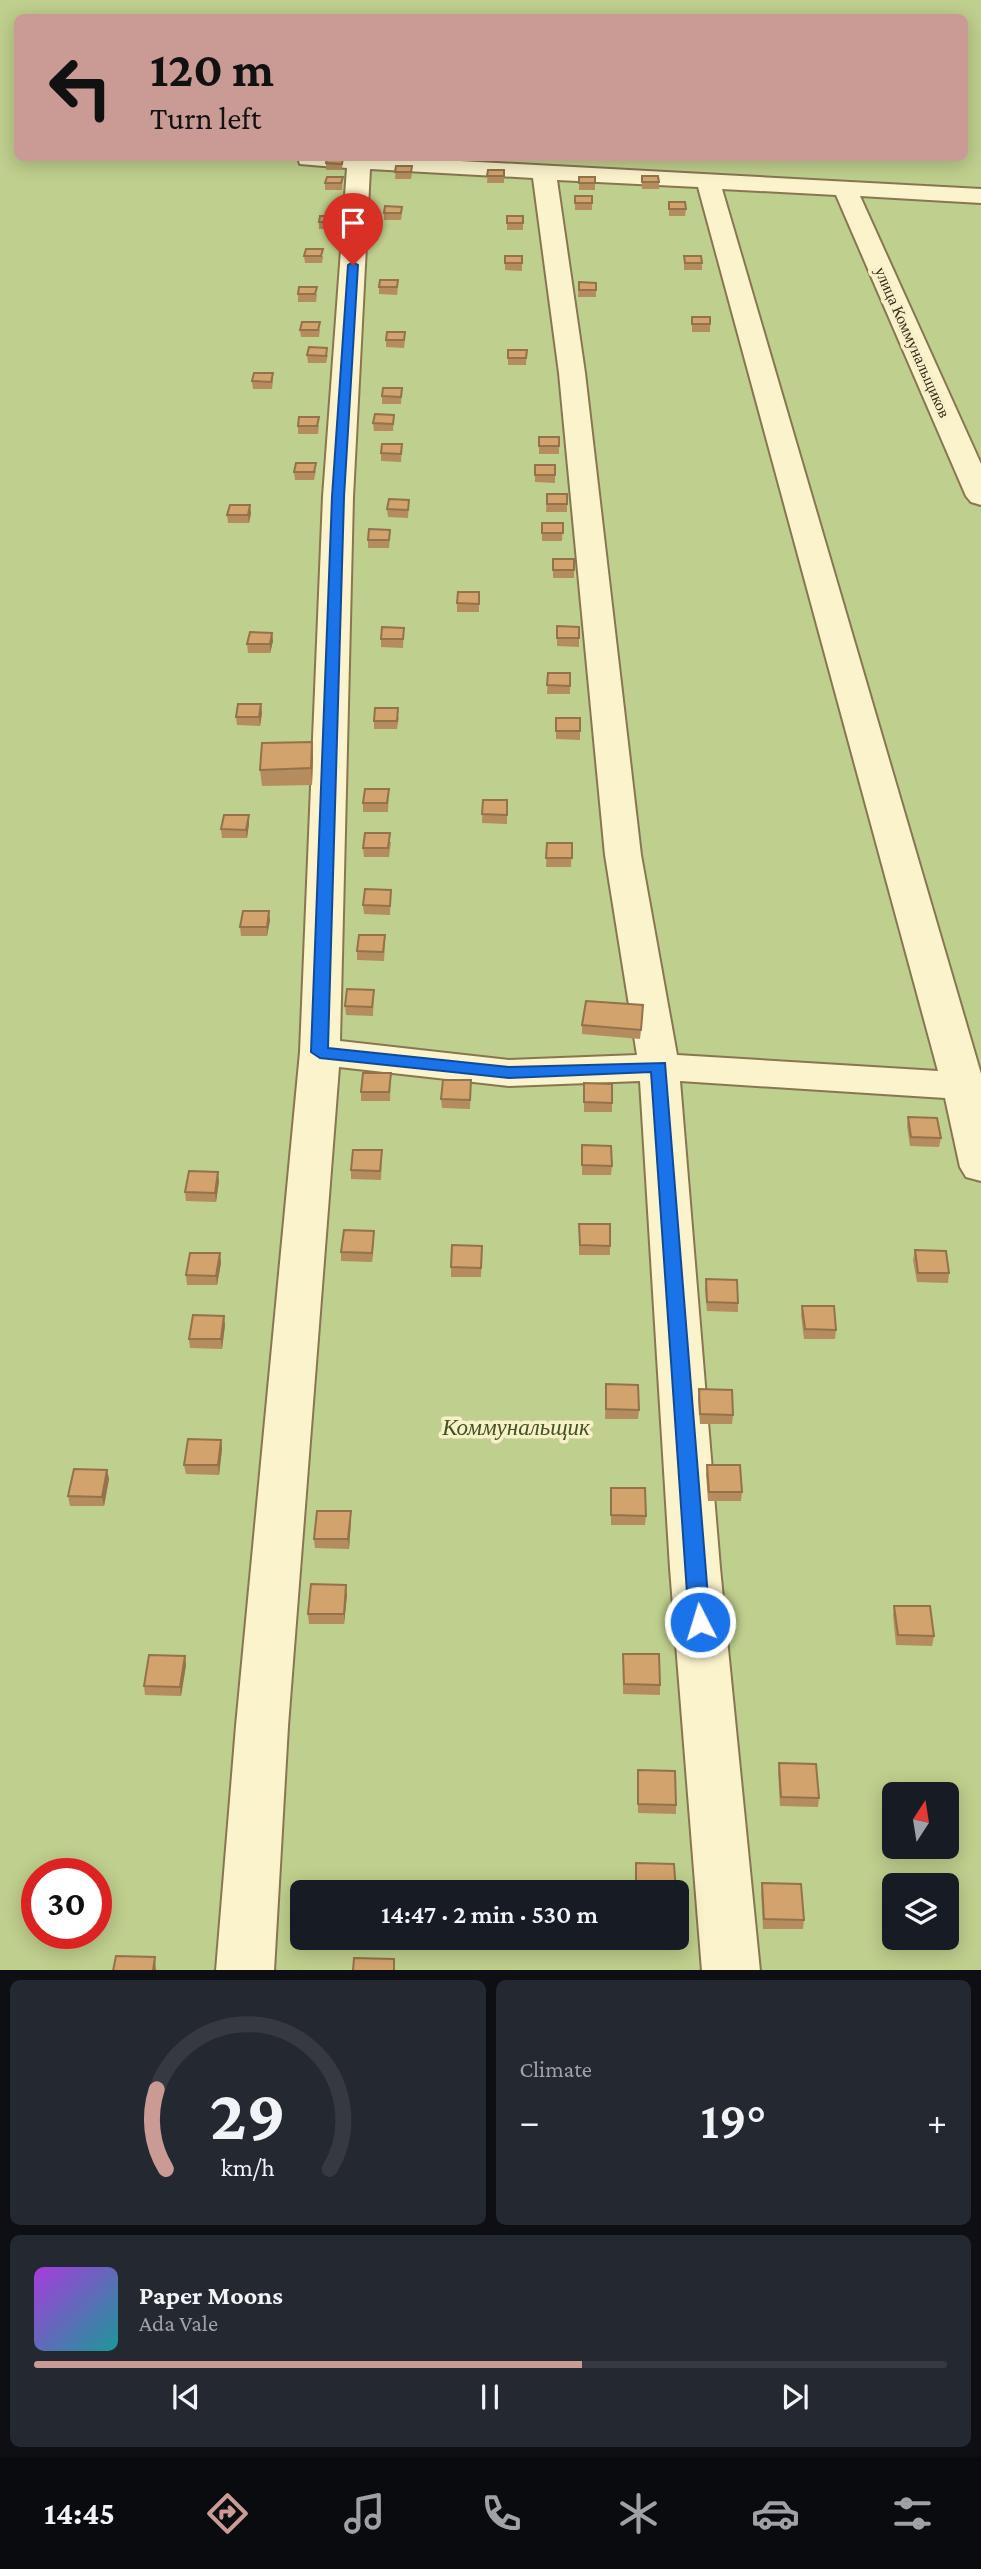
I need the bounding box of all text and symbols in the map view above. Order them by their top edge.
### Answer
icon: left [35,42,126,133]
text: 120 m [150,42,274,97]
text: Turn left [150,100,261,136]
pin [323,193,383,265]
icon: arrive [334,204,372,242]
street label: улица Коммунальщиков [871,264,954,421]
park label: Коммунальщик [441,1414,590,1440]
position arrow [663,1585,737,1659]
north arrow [882,1782,959,1858]
map controls [882,1782,959,1950]
speed limit sign: 30 [21,1858,112,1949]
button: layers [882,1873,959,1950]
text: 14:47 · 2 min · 530 m [381,1900,598,1929]
text: Climate [520,2056,592,2082]
text: 29 [209,2074,286,2155]
text: 19° [700,2091,766,2149]
text: − [520,2100,540,2142]
text: + [927,2100,947,2142]
text: km/h [221,2153,275,2180]
text: Paper Moons [139,2281,283,2310]
text: Ada Vale [139,2310,218,2336]
icon: previous [167,2378,205,2416]
icon: pause [471,2378,509,2416]
icon: next [776,2378,814,2416]
icon: directions [203,2489,252,2538]
icon: music [340,2489,389,2538]
icon: phone [477,2489,526,2538]
icon: climate [614,2489,663,2538]
icon: car [751,2489,800,2538]
icon: filters [888,2489,937,2538]
text: 14:45 [44,2495,115,2531]

